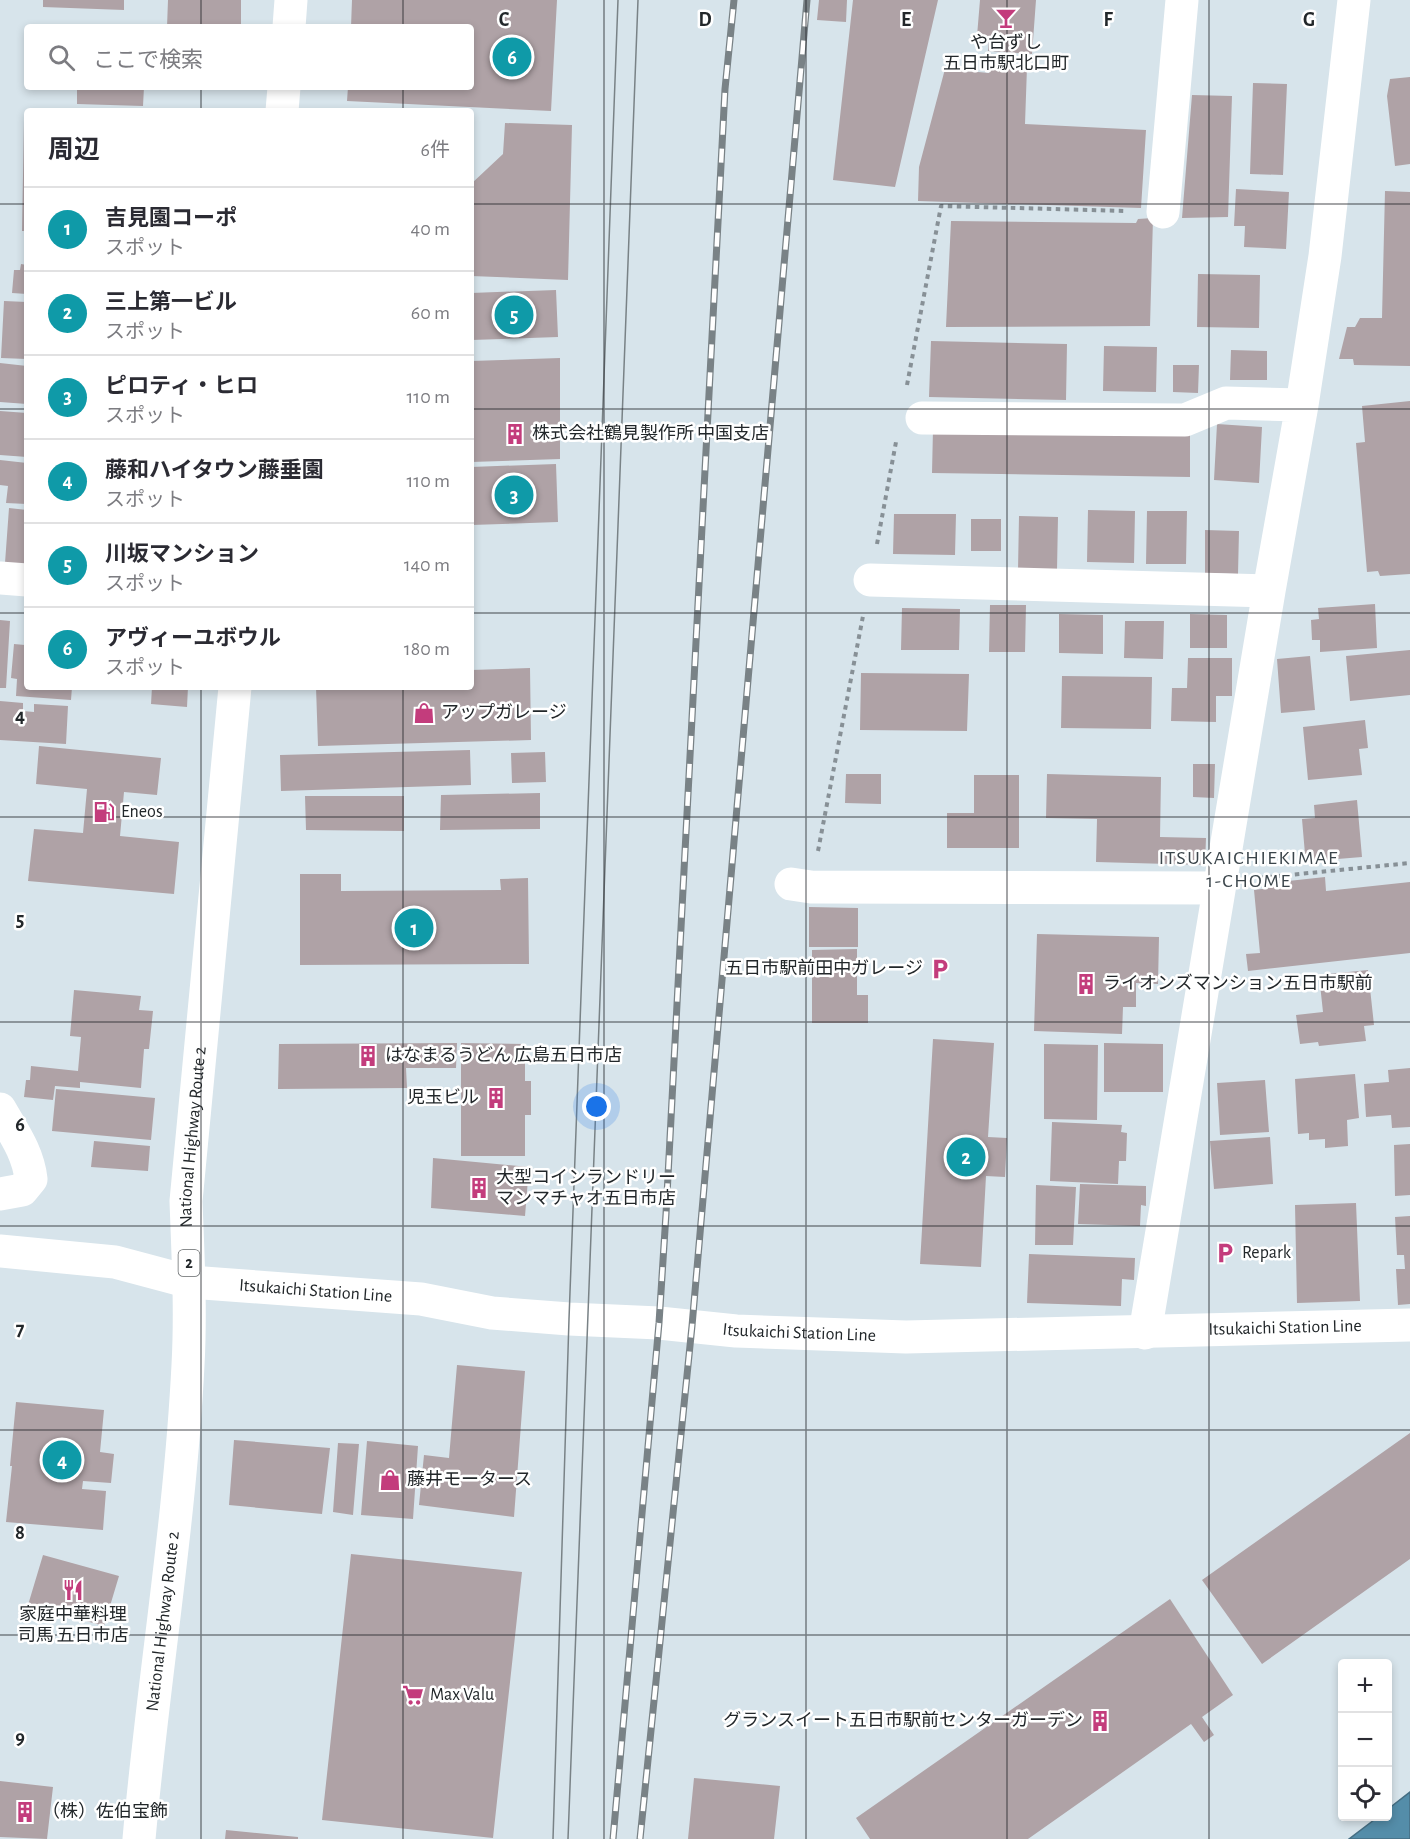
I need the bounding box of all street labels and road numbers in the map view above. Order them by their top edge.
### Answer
street label: National Highway Route 2 [177,1046,210,1228]
road number: 2 [178,1250,200,1276]
street label: Itsukaichi Station Line [238,1277,393,1306]
street label: Itsukaichi Station Line [1208,1317,1362,1339]
street label: Itsukaichi Station Line [722,1321,876,1345]
street label: National Highway Route 2 [144,1530,183,1713]

